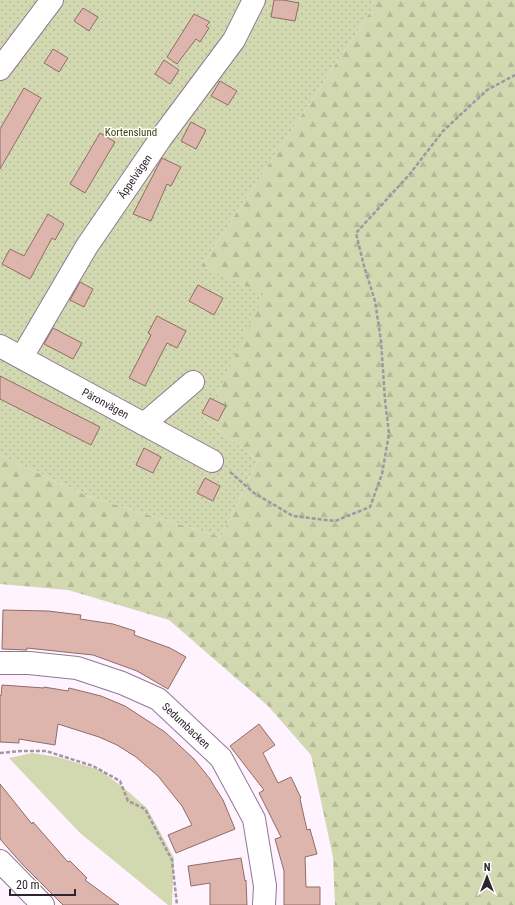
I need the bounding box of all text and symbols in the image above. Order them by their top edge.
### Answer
park label: Kortenslund [105,126,157,139]
street label: Äppelvägen [115,152,154,201]
street label: Päronvägen [80,385,131,421]
street label: Sedumbacken [160,700,213,751]
north arrow [467,857,507,897]
text: N [484,861,491,874]
scale bar [10,871,75,897]
text: 20 m [16,878,40,892]

